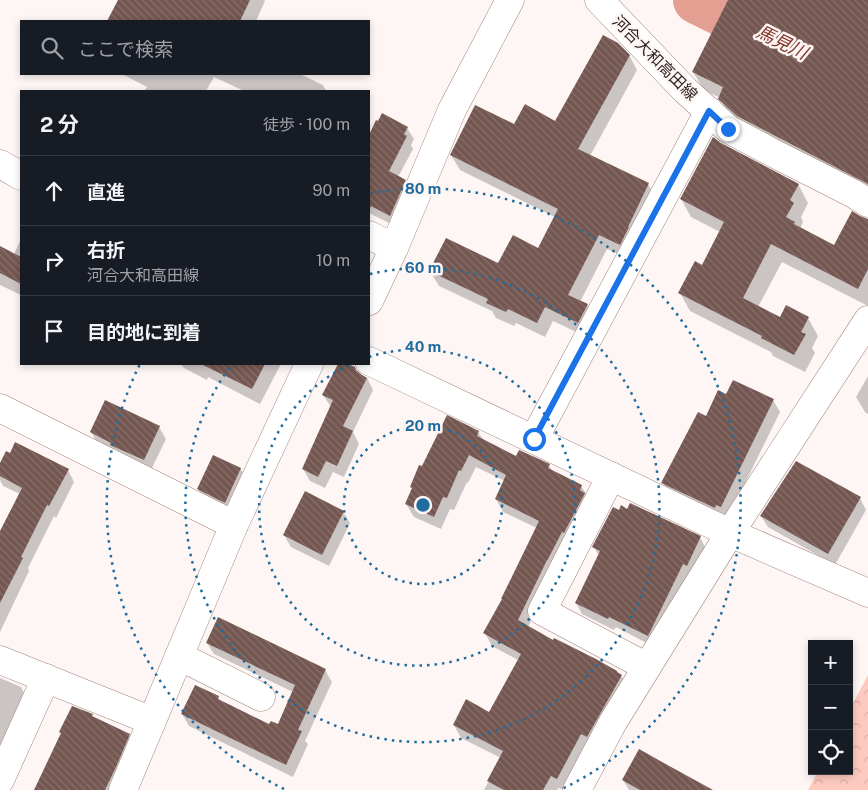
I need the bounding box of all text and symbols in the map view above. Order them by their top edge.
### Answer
street label: 河合大和高田線 [609,12,701,104]
search box [20,20,370,75]
water label: 馬見川 [753,21,813,64]
icon: search [38,34,66,62]
text: ここで検索 [78,38,173,60]
text: 2 分 [40,112,79,137]
text: 徒歩 · 100 m [263,115,350,134]
route end [717,118,740,141]
icon: ahead [40,177,68,205]
text: 80 m [405,180,441,197]
text: 直進 [87,181,125,203]
text: 90 m [313,181,350,200]
text: 右折 [87,239,125,261]
icon: right [40,247,68,275]
text: 10 m [316,251,350,270]
text: 60 m [405,259,441,276]
text: 河合大和高田線 [87,266,199,285]
icon: arrive [40,317,68,345]
text: 目的地に到着 [87,321,201,343]
text: 40 m [405,338,441,355]
text: 20 m [405,417,441,434]
route start [523,428,546,451]
centre of rings [414,496,432,514]
map controls [808,640,853,775]
button: + [808,640,853,685]
button: − [808,685,853,730]
button: locate [808,730,853,775]

